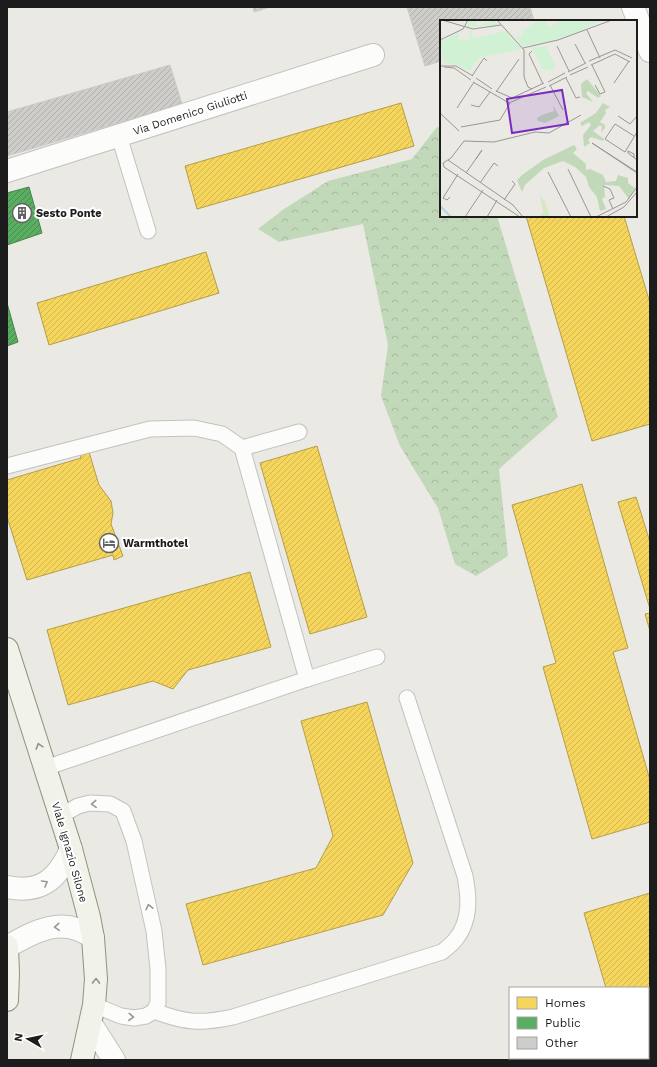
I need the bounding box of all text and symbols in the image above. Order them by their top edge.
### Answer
inset map [440,20,637,217]
street label: Via Domenico Giuliotti [131,89,249,138]
building icon: Sesto Ponte [11,202,33,224]
place label: Sesto Ponte [36,207,102,220]
hotel icon: Warmthotel [98,532,120,554]
place label: Warmthotel [123,537,188,550]
one-way arrow [35,743,44,750]
one-way arrow [91,799,97,808]
street label: Viale Ignazio Silone [49,800,90,904]
one-way arrow [41,881,48,888]
one-way arrow [145,904,154,911]
one-way arrow [54,923,60,932]
one-way arrow [92,978,100,984]
legend [509,987,649,1059]
text: Homes [545,996,586,1010]
one-way arrow [128,1012,134,1021]
text: Public [545,1016,581,1030]
north arrow [8,1019,48,1059]
text: N [12,1032,26,1043]
text: Other [545,1036,578,1050]

